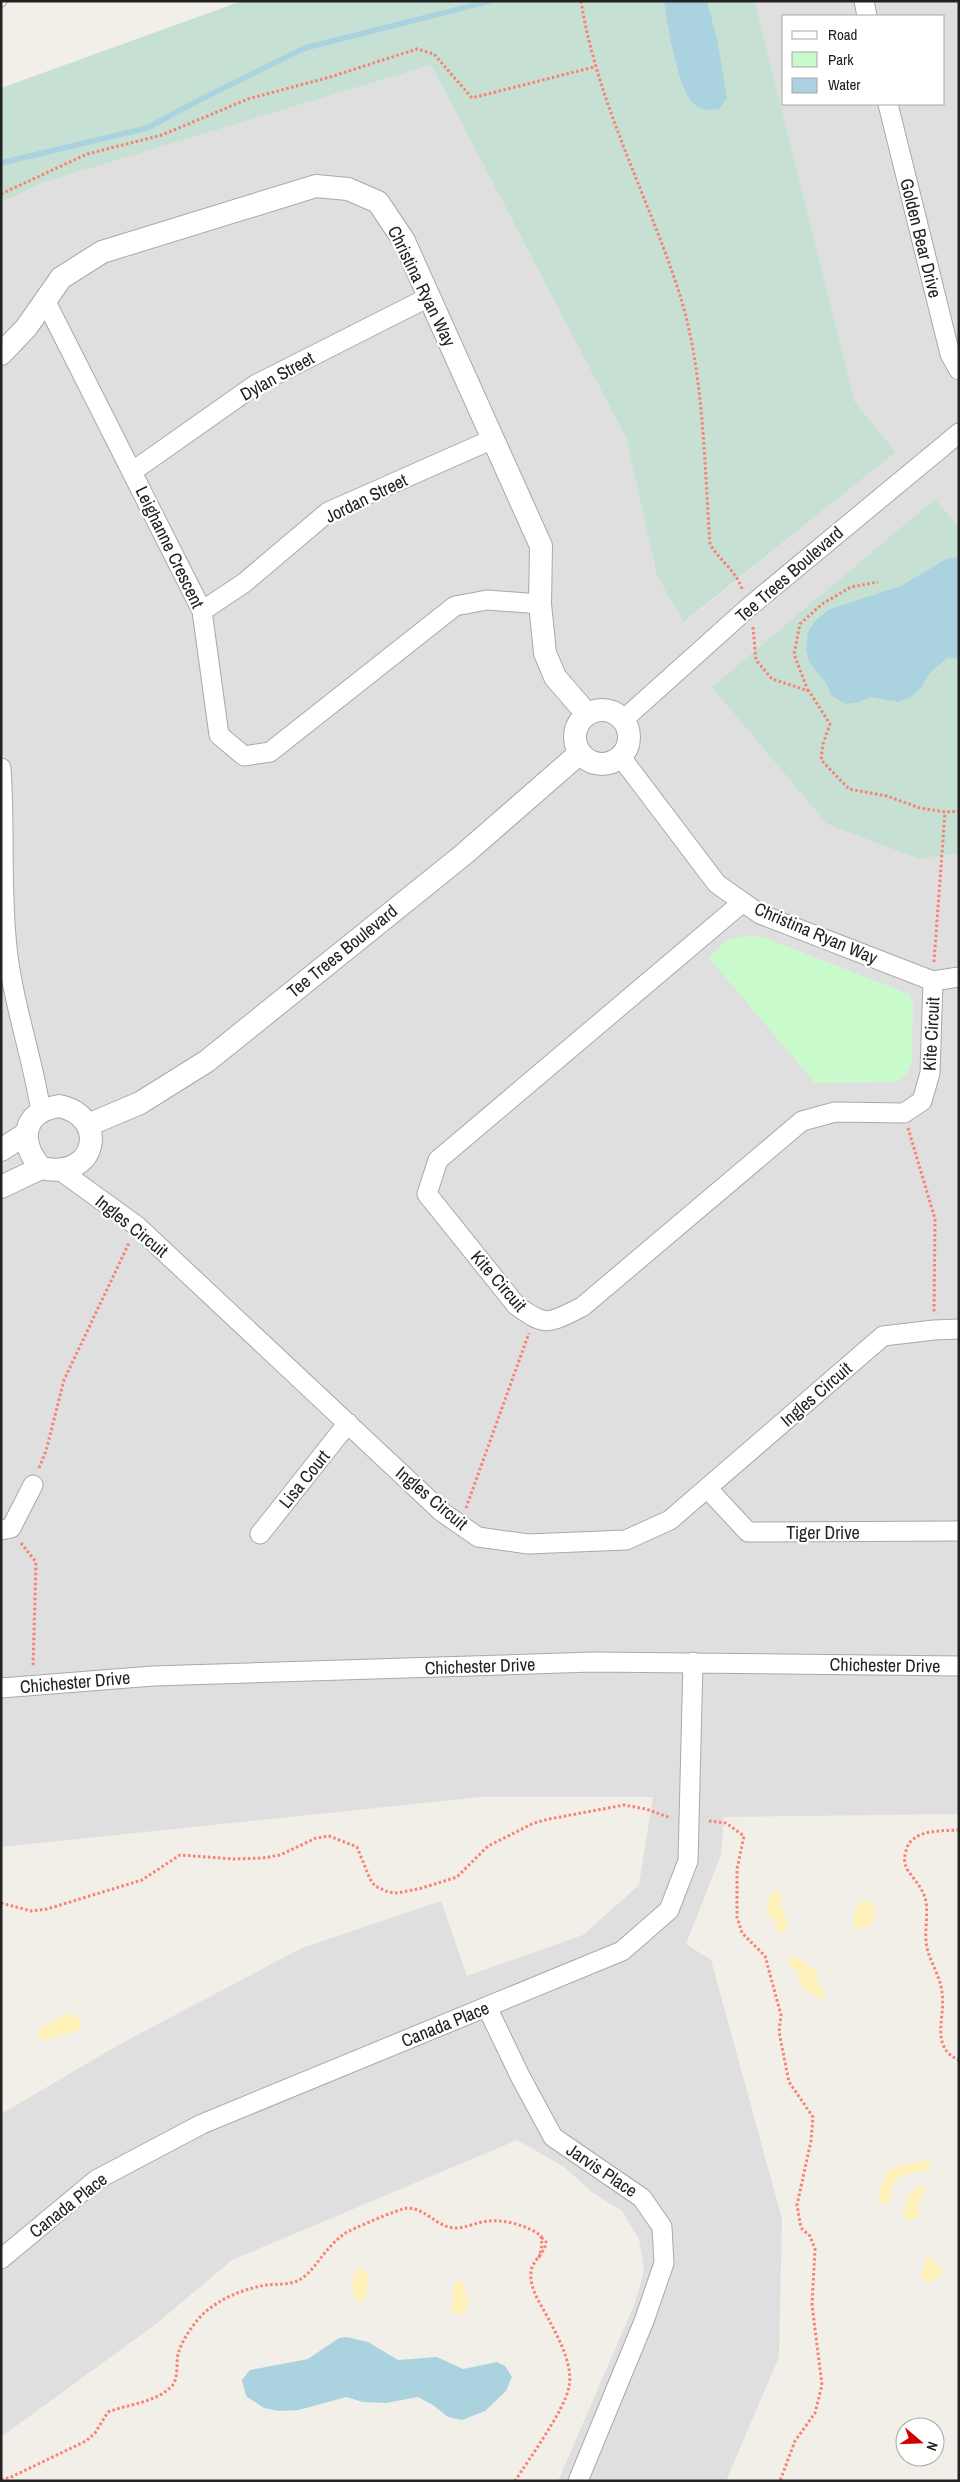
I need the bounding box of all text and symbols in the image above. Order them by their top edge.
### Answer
legend [782,15,945,105]
text: Road [828,24,857,45]
text: Park [828,49,854,70]
text: Water [828,74,860,95]
street label: Golden Bear Drive [894,176,948,300]
street label: Christina Ryan Way [382,221,462,351]
street label: Dylan Street [235,345,319,407]
street label: Jordan Street [321,467,411,529]
street label: Leighanne Crescent [130,482,210,612]
street label: Tee Trees Boulevard [730,520,848,628]
street label: Christina Ryan Way [751,896,882,970]
street label: Tee Trees Boulevard [282,899,402,1003]
street label: Kite Circuit [917,996,945,1072]
street label: Ingles Circuit [90,1189,174,1263]
street label: Kite Circuit [465,1245,533,1317]
street label: Ingles Circuit [775,1356,857,1432]
street label: Lisa Court [273,1445,335,1513]
street label: Ingles Circuit [391,1460,473,1536]
street label: Tiger Drive [786,1520,860,1545]
street label: Chichester Drive [424,1652,536,1680]
street label: Chichester Drive [829,1652,941,1678]
street label: Chichester Drive [19,1665,131,1699]
street label: Canada Place [397,1995,493,2053]
street label: Jarvis Place [562,2137,642,2203]
street label: Canada Place [24,2167,112,2243]
north arrow [895,2417,945,2467]
text: N [922,2439,942,2453]

